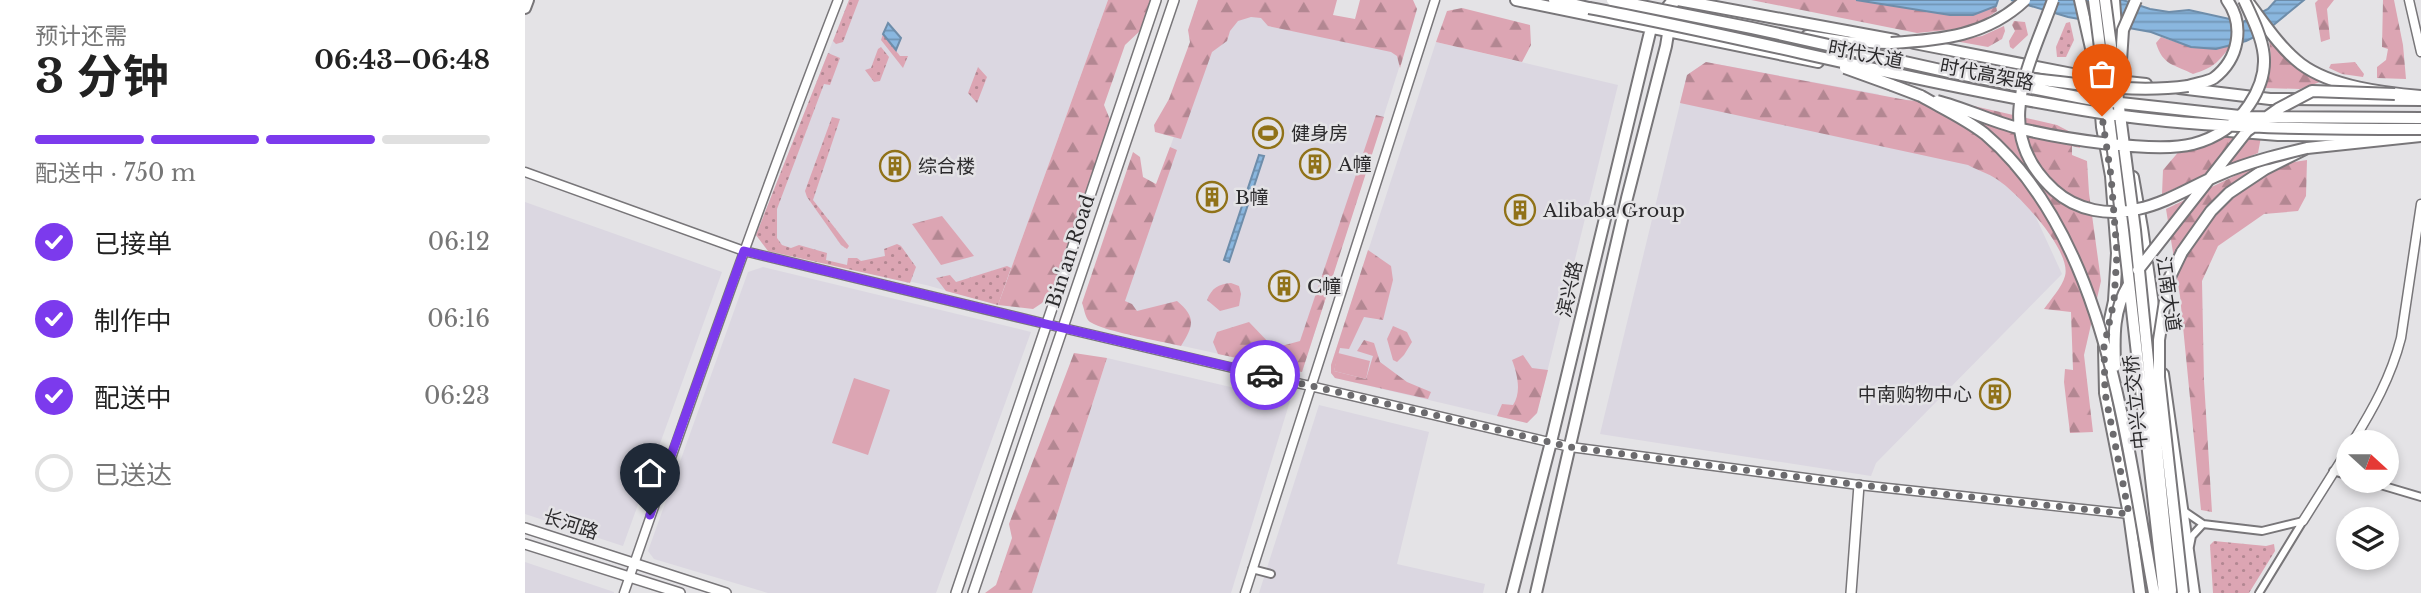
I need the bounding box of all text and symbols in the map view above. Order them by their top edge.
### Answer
text: 预计还需 [35,22,127,50]
street label: 时代大道 [1826,36,1905,73]
text: 06:43–06:48 [314,44,490,76]
pin [2072,44,2132,116]
text: 3 分钟 [35,48,169,105]
street label: 时代高架路 [1938,54,2036,95]
icon: bag [2083,55,2121,93]
sports icon: 健身房 [1251,116,1285,150]
place label: 健身房 [1291,122,1348,145]
building icon: A幢 [1298,147,1332,181]
building icon: 综合楼 [878,149,912,183]
place label: A幢 [1337,153,1372,176]
place label: 综合楼 [918,155,975,178]
text: 配送中 · 750 m [35,159,196,187]
building icon: B幢 [1195,180,1229,214]
place label: B幢 [1235,186,1269,209]
street label: Bin'an Road [1041,192,1100,310]
building icon: Alibaba Group [1503,193,1537,227]
place label: Alibaba Group [1542,199,1685,222]
icon: check [35,223,73,261]
text: 已接单 [94,228,172,260]
text: 06:12 [428,228,490,256]
street label: 江南大道 [2152,255,2185,333]
street label: 滨兴路 [1552,259,1587,319]
building icon: C幢 [1267,269,1301,303]
place label: C幢 [1307,275,1341,298]
icon: check [35,300,73,338]
text: 制作中 [94,305,172,337]
text: 06:16 [427,305,490,333]
courier [1230,340,1300,410]
street label: 中兴立交桥 [2119,353,2152,450]
icon: car [1246,356,1284,394]
icon: check [35,377,73,415]
building icon: 中南购物中心 [1978,377,2012,411]
text: 配送中 [94,382,172,414]
text: 06:23 [424,382,490,410]
place label: 中南购物中心 [1858,383,1972,406]
north arrow [2336,430,2399,494]
map controls [2336,430,2399,570]
pin [620,443,680,515]
icon: home [631,454,669,492]
text: 已送达 [94,459,172,491]
street label: 长河路 [540,505,602,544]
button: layers [2336,507,2399,570]

